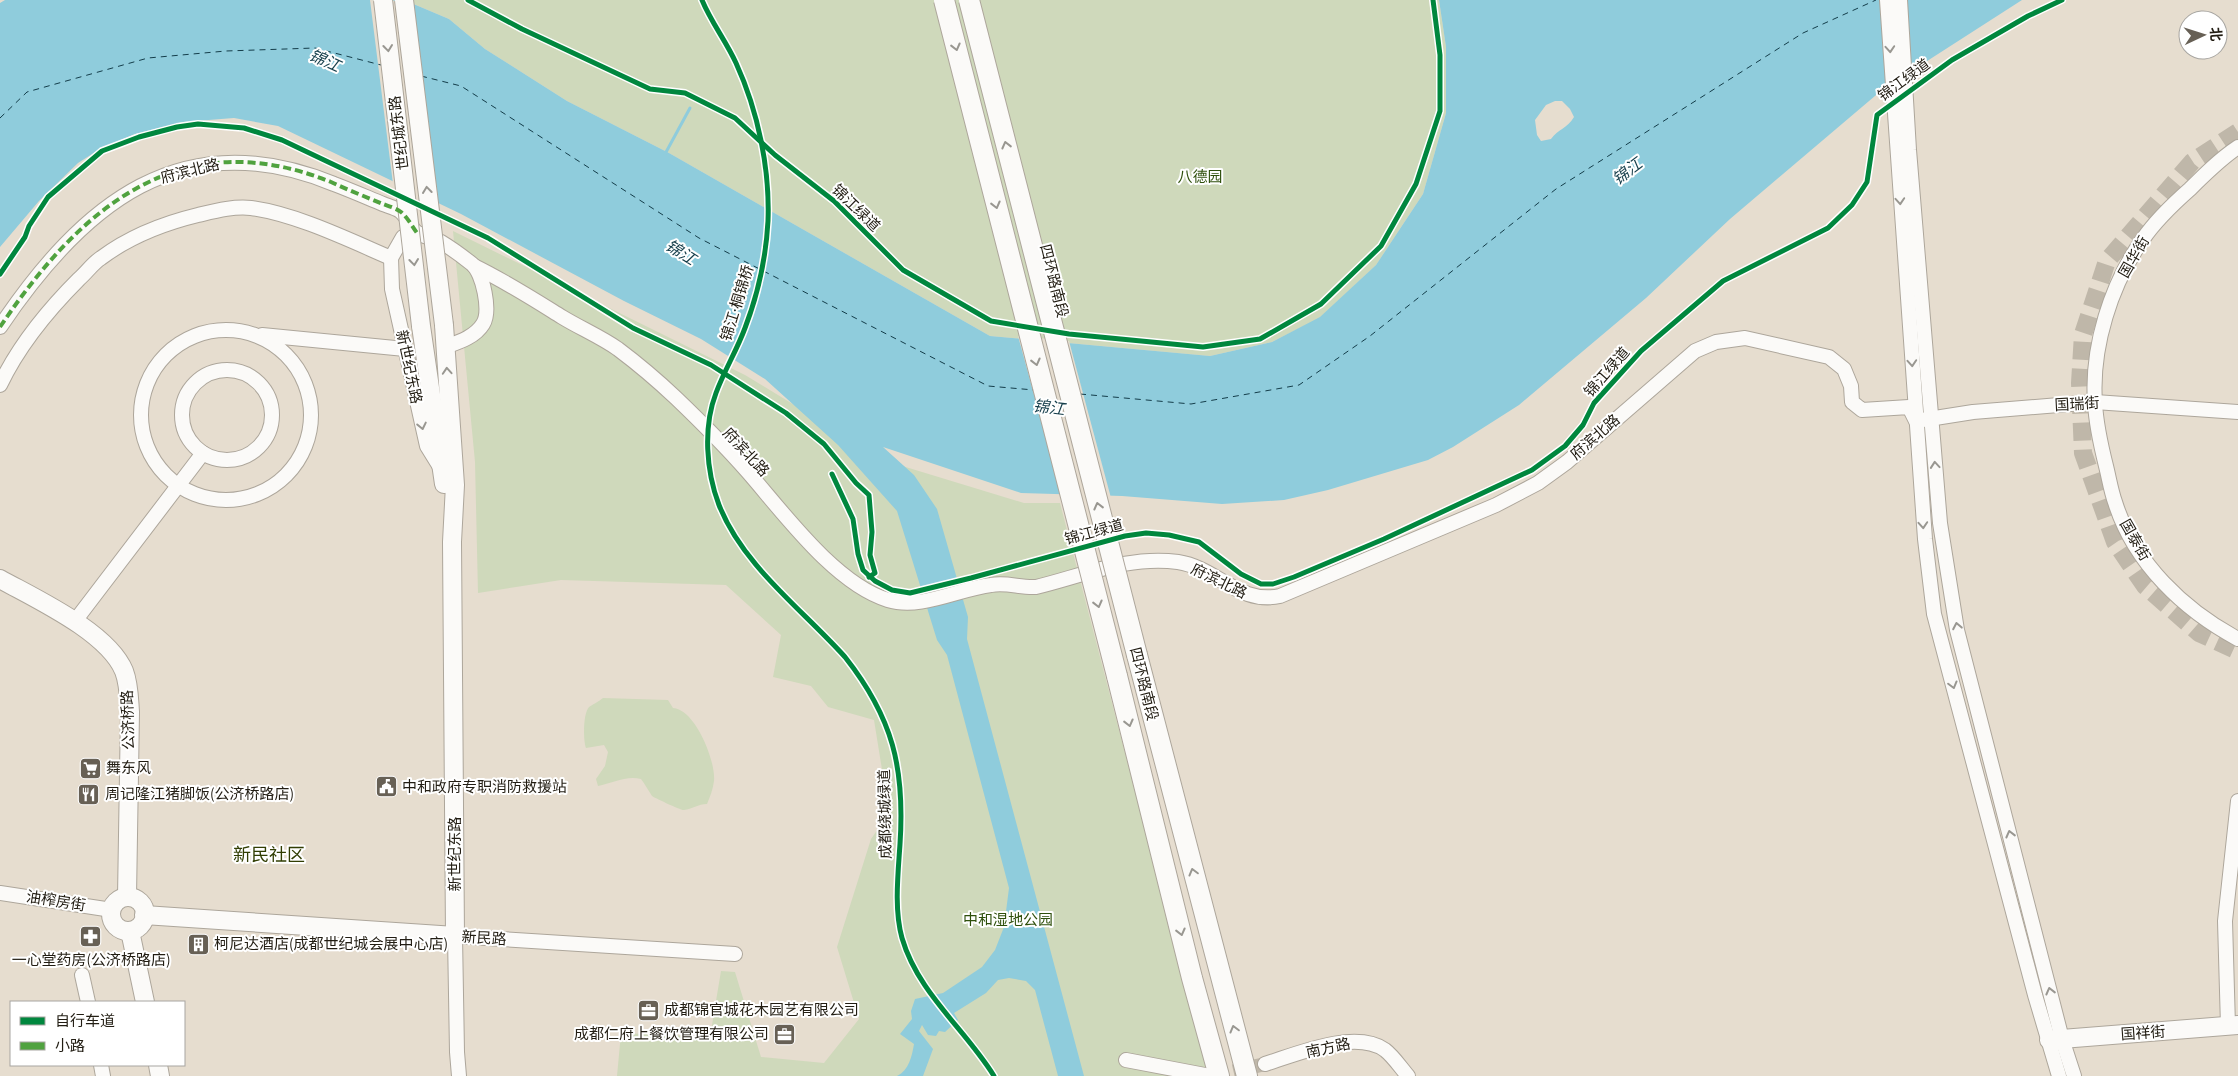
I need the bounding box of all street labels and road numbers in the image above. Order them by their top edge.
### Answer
street label: 锦江绿道 [1874,54,1935,107]
street label: 世纪城东路 [385,94,414,171]
street label: 府滨北路 [158,154,222,189]
street label: 锦江绿道 [827,180,885,237]
street label: 国华街 [2114,233,2155,282]
street label: 四环路南段 [1034,242,1073,320]
street label: 锦江·桐锦桥 [716,262,759,344]
street label: 新世纪东路 [390,328,427,406]
street label: 锦江绿道 [1580,343,1635,402]
street label: 国瑞街 [2054,393,2100,416]
street label: 府滨北路 [1566,410,1625,465]
street label: 府滨北路 [717,423,774,481]
street label: 锦江绿道 [1062,515,1126,550]
street label: 国泰街 [2114,516,2155,565]
street label: 府滨北路 [1187,559,1250,604]
street label: 四环路南段 [1124,645,1163,723]
street label: 公济桥路 [117,690,140,750]
street label: 成都绕城绿道 [874,769,897,859]
street label: 新世纪东路 [445,816,466,892]
street label: 油榨房街 [25,886,87,917]
street label: 新民路 [461,926,507,951]
street label: 国祥街 [2120,1021,2166,1046]
street label: 南方路 [1304,1034,1352,1063]

